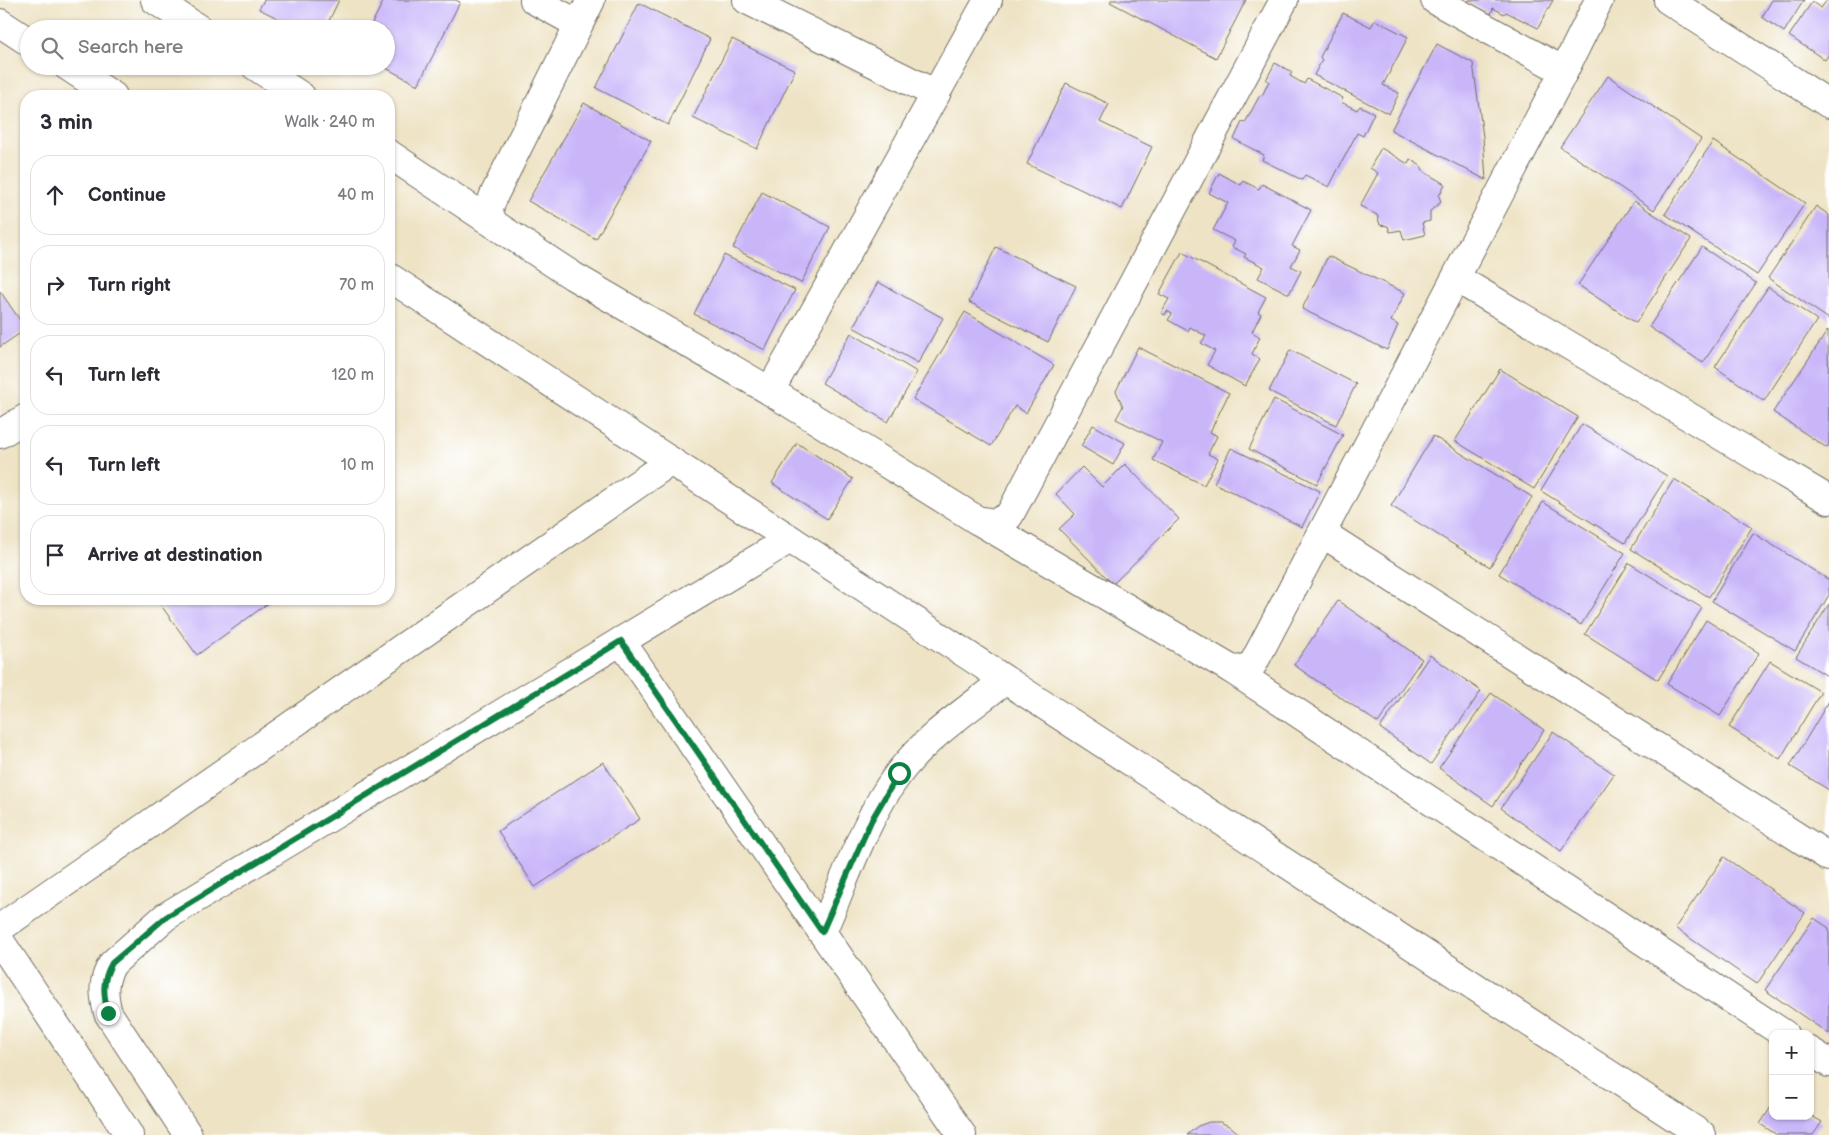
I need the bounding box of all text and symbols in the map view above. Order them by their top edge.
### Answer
search box [20,20,395,75]
icon: search [38,34,66,62]
text: Search here [78,36,183,59]
text: 3 min [40,110,93,135]
text: Walk · 240 m [285,113,375,132]
icon: ahead [41,181,69,209]
text: Continue [88,184,166,207]
text: 40 m [337,186,374,205]
icon: right [41,271,69,299]
text: Turn right [88,274,171,297]
text: 70 m [339,276,374,295]
icon: left [41,361,69,389]
text: Turn left [88,364,160,387]
text: 120 m [331,366,374,385]
icon: left [41,451,69,479]
text: Turn left [88,454,160,477]
text: 10 m [341,456,374,475]
icon: arrive [41,541,69,569]
text: Arrive at destination [88,544,263,567]
route start [888,762,911,785]
route end [97,1002,120,1025]
map controls [1769,1030,1814,1120]
button: + [1769,1030,1814,1075]
button: − [1769,1075,1814,1120]

